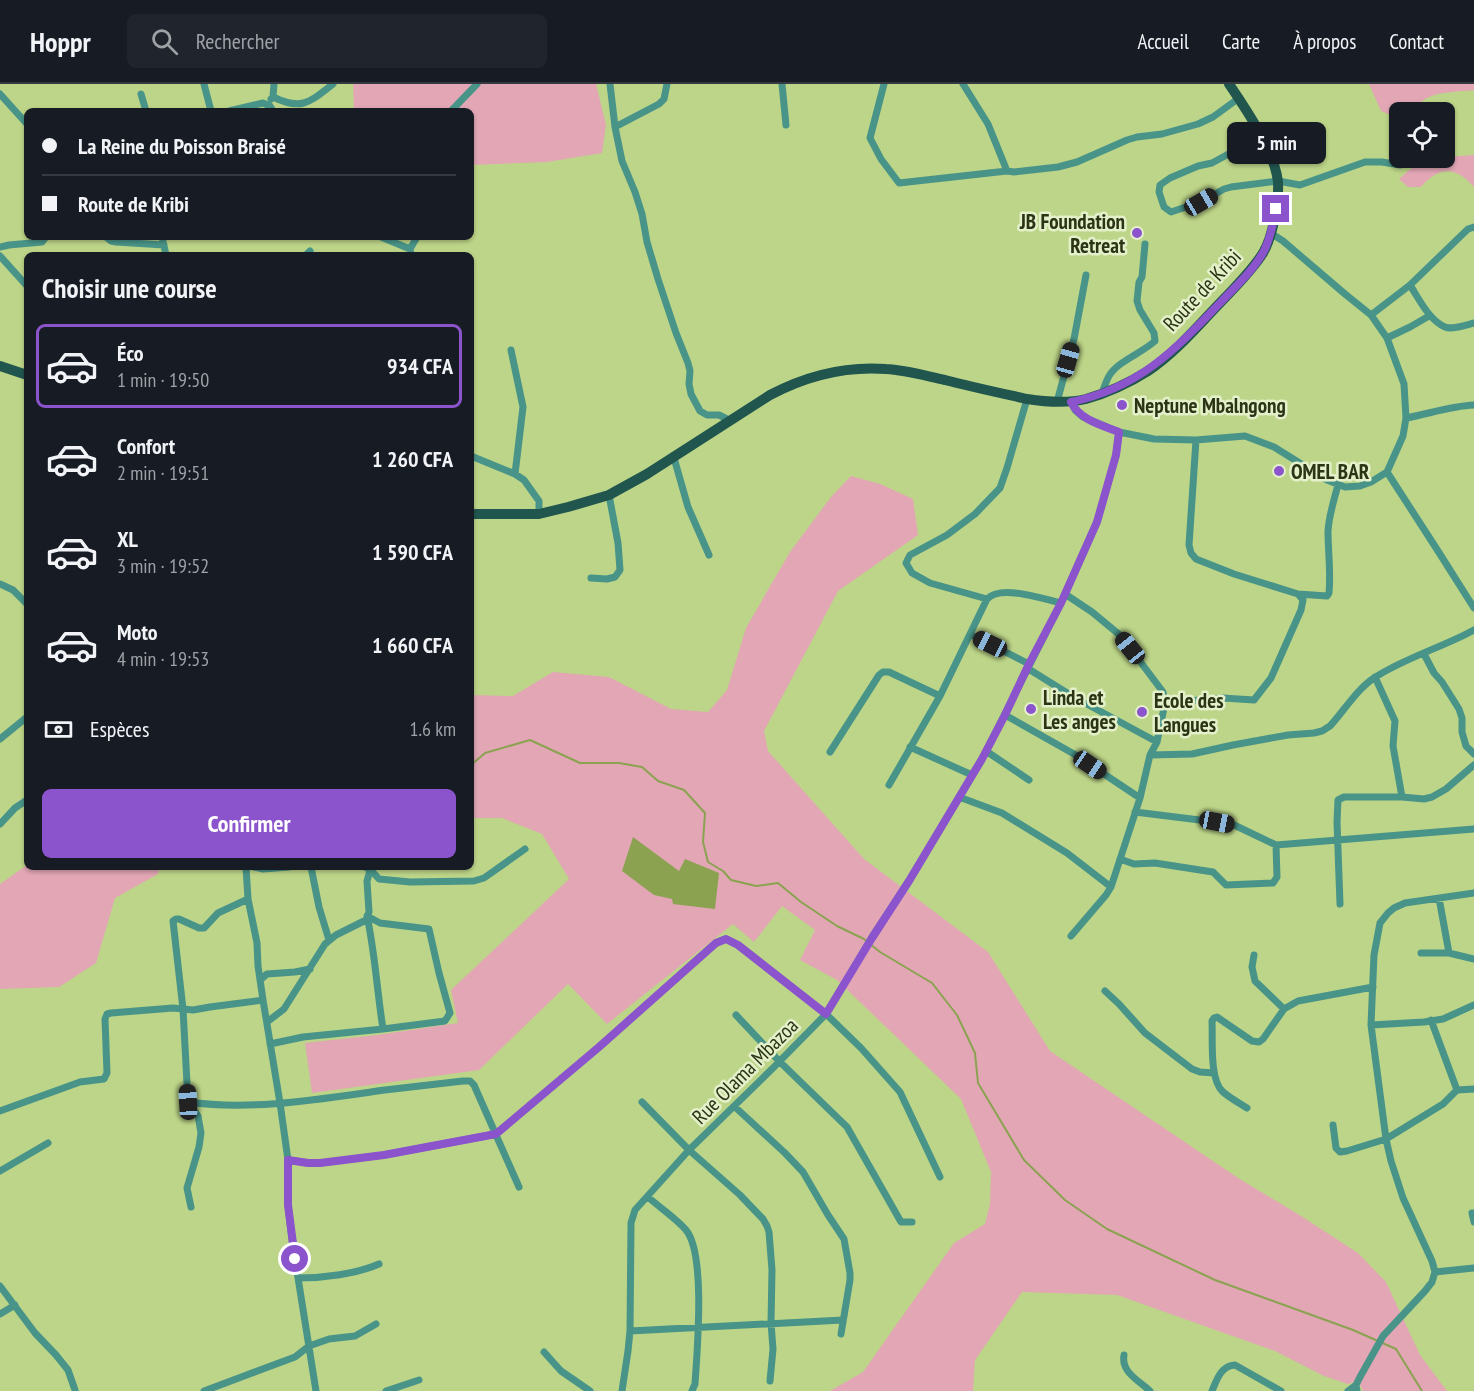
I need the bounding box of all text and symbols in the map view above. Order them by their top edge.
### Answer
search box [127,14,547,68]
text: Hoppr [30,23,91,60]
icon: search [148,25,181,58]
text: Rechercher [196,27,280,55]
text: Accueil [1137,28,1189,55]
text: Carte [1222,28,1260,55]
text: À propos [1293,28,1356,55]
text: Contact [1389,28,1444,55]
map controls [1389,102,1455,168]
button: locate [1389,102,1455,168]
callout: 5 min [1226,122,1326,164]
text: 5 min [1256,130,1297,156]
text: La Reine du Poisson Braisé [78,132,286,160]
car [1181,185,1221,219]
text: Route de Kribi [78,190,189,218]
route end [1262,195,1289,222]
place label: JB Foundation Retreat [1019,208,1125,259]
marker: JB Foundation Retreat [1130,226,1144,240]
street label: Route de Kribi [1157,243,1247,337]
text: Choisir une course [42,271,217,305]
icon: car [45,339,99,393]
text: Éco [117,339,144,367]
car [1054,340,1082,380]
text: 934 CFA [387,352,453,380]
text: 1 min · 19:50 [117,367,209,393]
place label: Neptune Mbalngong [1134,392,1286,419]
marker: Neptune Mbalngong [1115,398,1129,412]
icon: car [45,432,99,486]
text: Confort [117,432,175,460]
text: 1 260 CFA [372,445,453,473]
place label: OMEL BAR [1291,458,1370,485]
text: 2 min · 19:51 [117,460,209,486]
marker: OMEL BAR [1272,464,1286,478]
icon: car [45,525,99,579]
text: XL [117,525,138,553]
text: 1 590 CFA [372,538,453,566]
text: 3 min · 19:52 [117,553,209,579]
icon: car [45,618,99,672]
text: Moto [117,618,158,646]
car [970,628,1010,660]
car [1112,628,1148,668]
text: 1 660 CFA [372,631,453,659]
text: 4 min · 19:53 [117,646,209,672]
place label: Linda et Les anges [1043,684,1116,735]
place label: Ecole des Langues [1154,687,1224,738]
marker: Linda et Les anges [1024,702,1038,716]
marker: Ecole des Langues [1135,705,1149,719]
icon: cash [42,713,75,746]
text: Espèces [90,715,149,743]
text: 1.6 km [409,716,456,742]
car [1070,747,1110,783]
button: Confirmer [42,789,456,858]
car [1198,810,1236,834]
street label: Rue Olama Mbazoa [686,1012,804,1130]
car [178,1084,198,1120]
route start [281,1245,308,1272]

